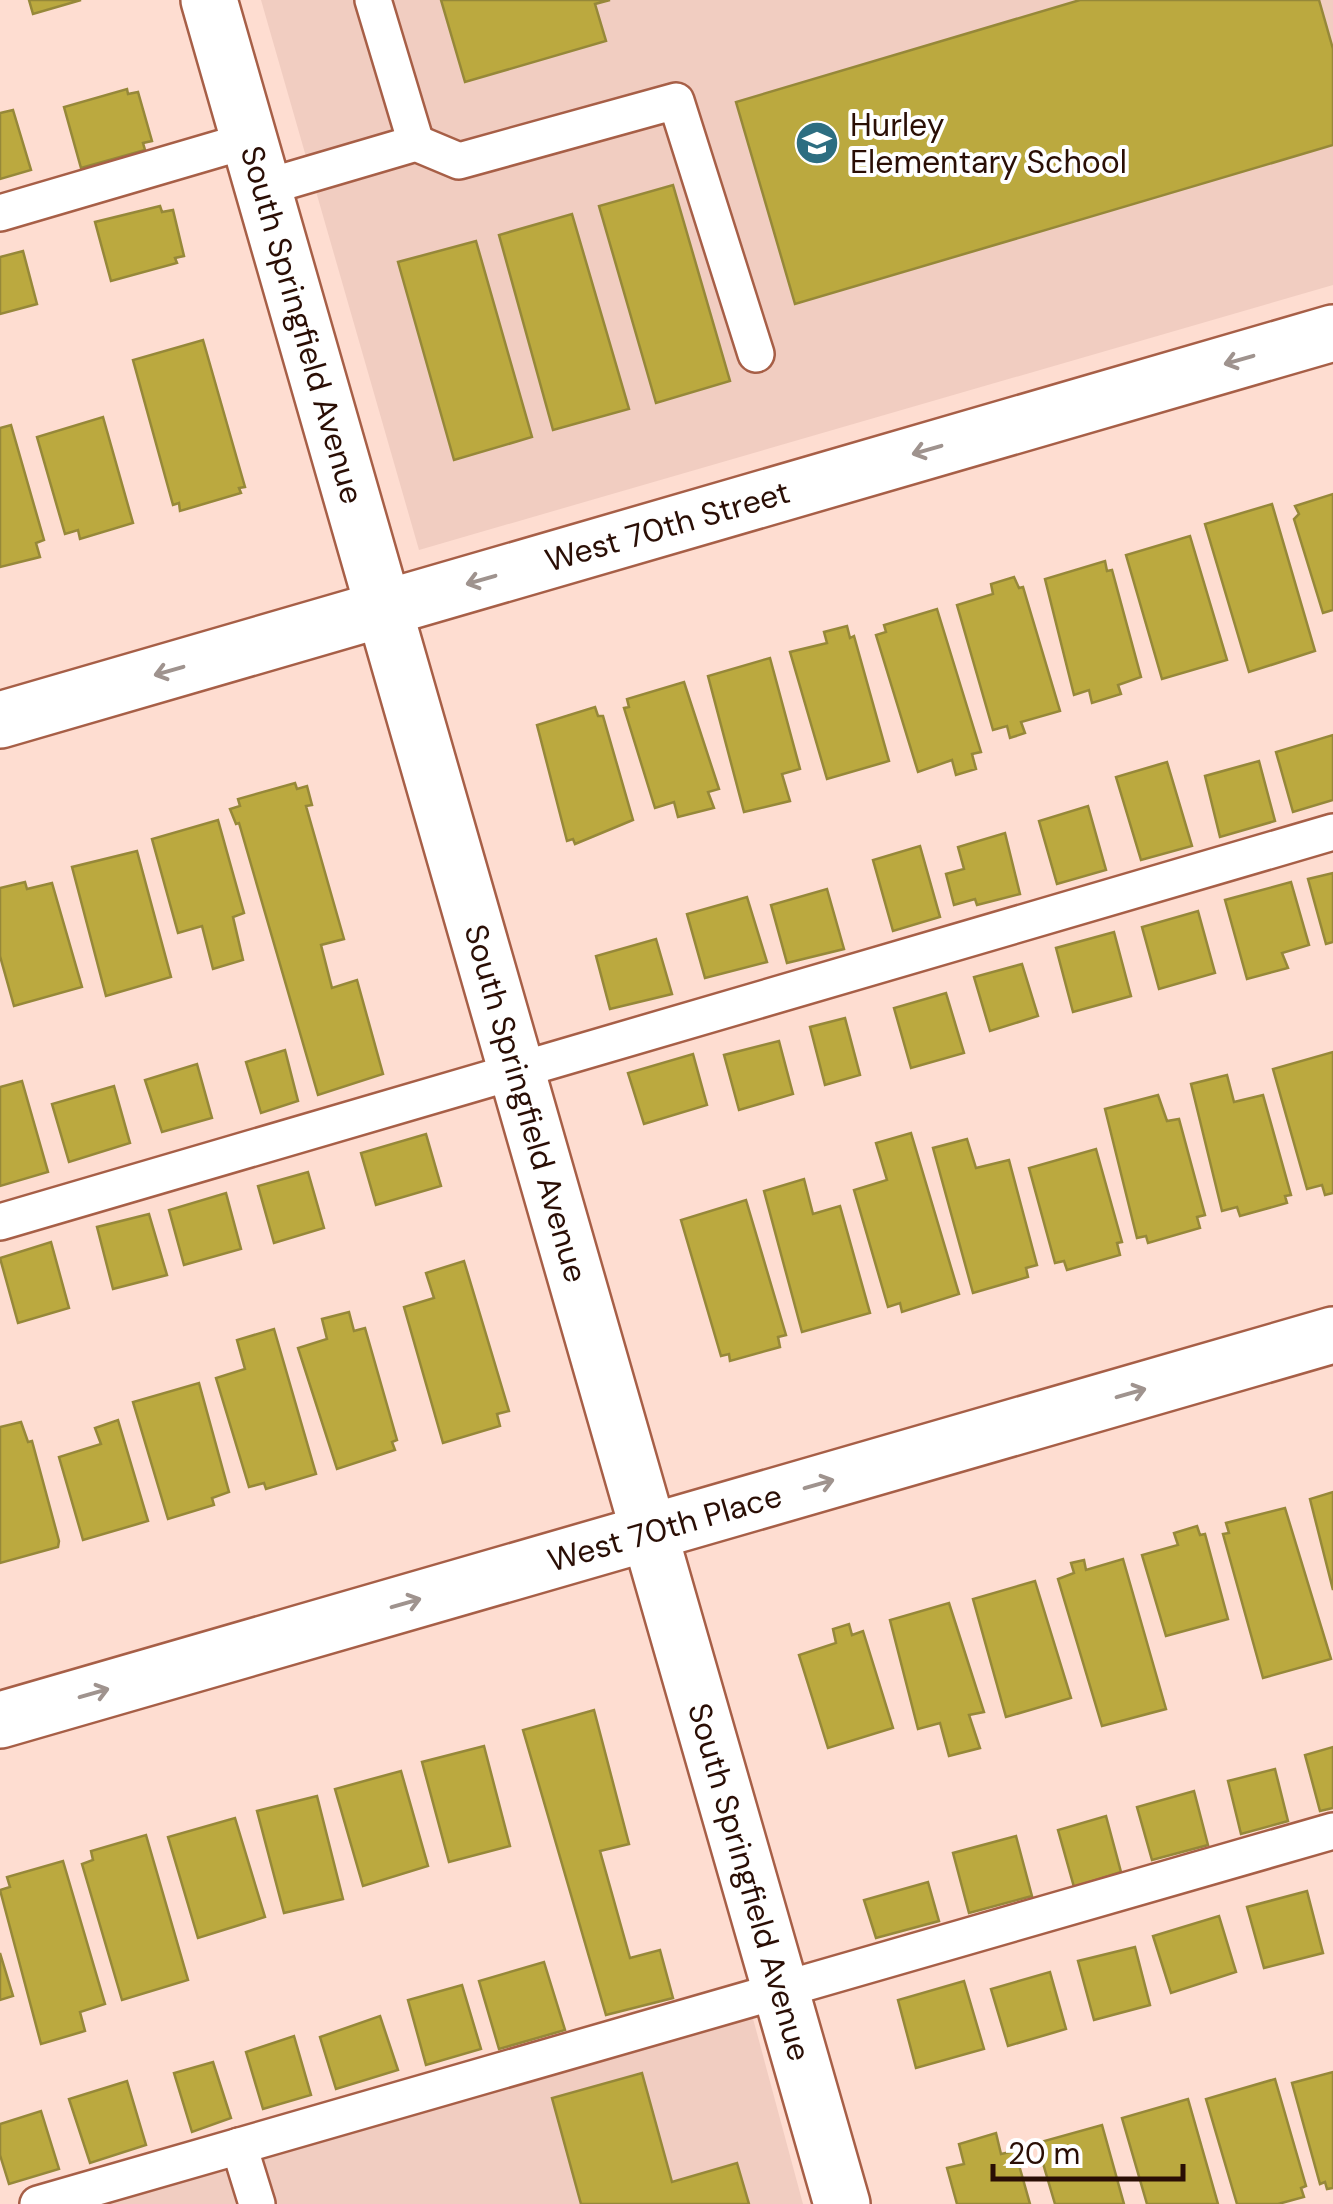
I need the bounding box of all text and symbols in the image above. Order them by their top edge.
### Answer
place label: Hurley Elementary School [850,104,1127,183]
school or university icon: Hurley Elementary School [794,120,840,166]
street label: South Springfield Avenue [231,141,374,509]
one-way arrow [1224,352,1256,370]
one-way arrow [912,442,943,461]
street label: West 70th Street [540,471,795,582]
one-way arrow [466,572,497,590]
one-way arrow [153,663,185,681]
street label: South Springfield Avenue [455,920,597,1287]
one-way arrow [1115,1383,1146,1401]
street label: West 70th Place [543,1474,787,1582]
one-way arrow [803,1474,834,1492]
one-way arrow [390,1593,421,1611]
one-way arrow [77,1683,109,1701]
street label: South Springfield Avenue [678,1698,821,2066]
scale bar [993,2119,1183,2181]
text: 20 m [1008,2134,1080,2173]

